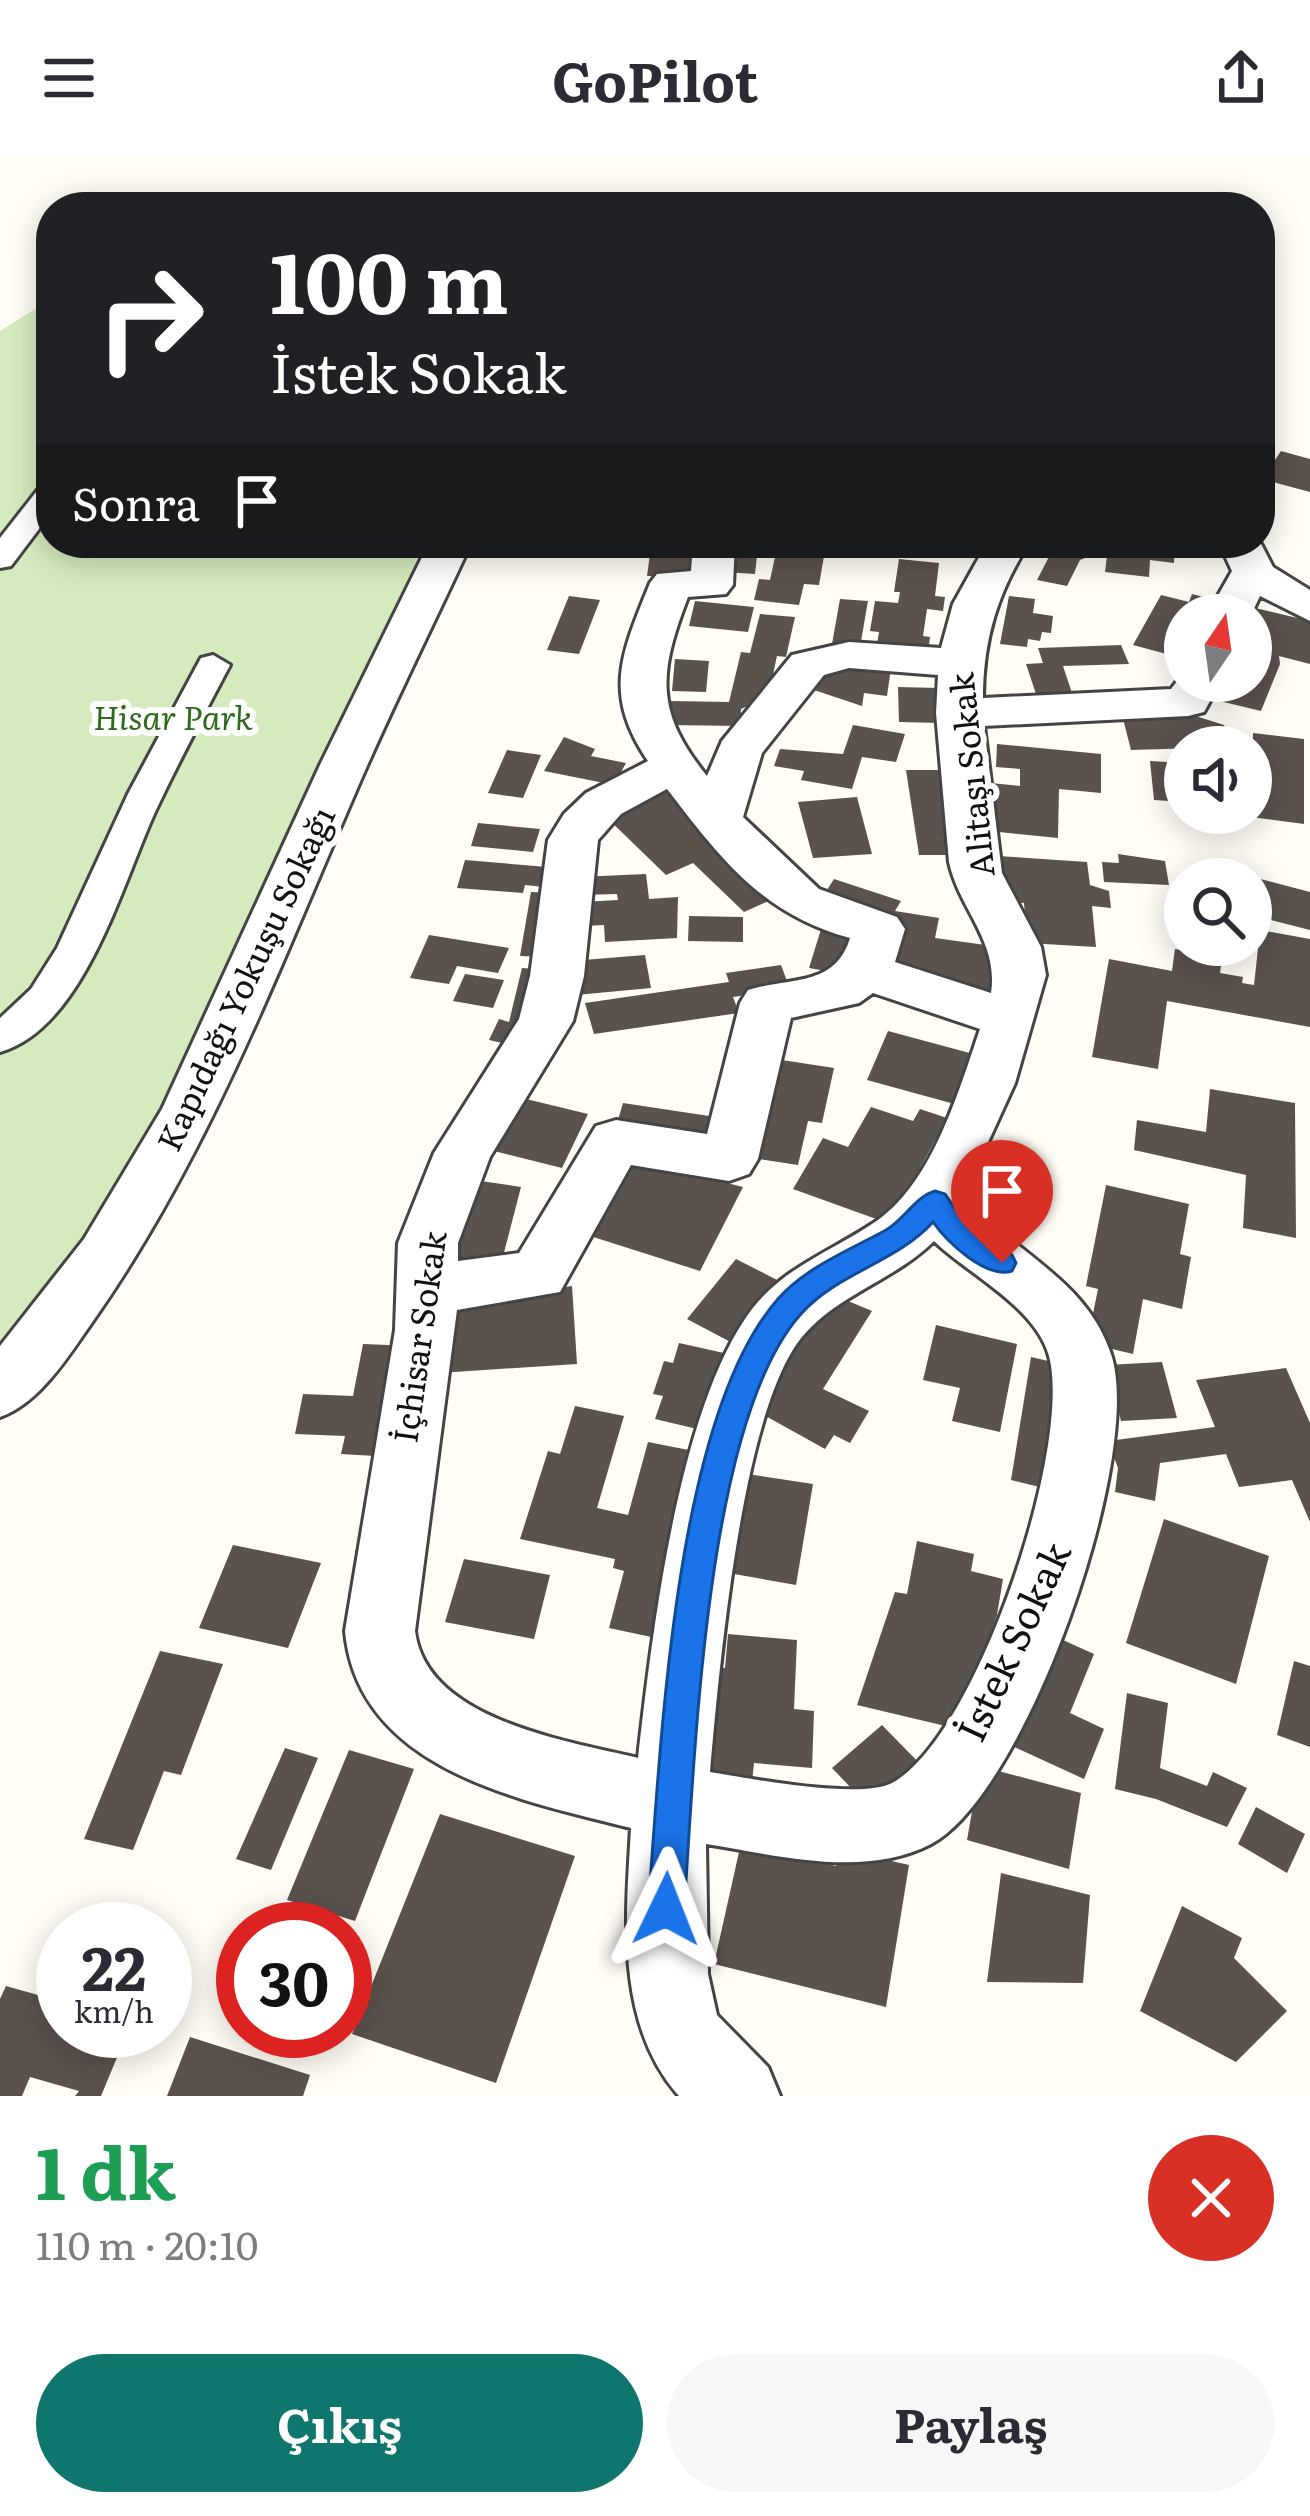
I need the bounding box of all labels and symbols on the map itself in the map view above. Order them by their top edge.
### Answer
north arrow [1164,594,1272,702]
street label: Alitaşı Sokak [934,670,1005,880]
park label: Hisar Park [93,691,253,740]
street label: Kapıdağı Yokuşu Sokağı [142,798,345,1158]
pin [951,1140,1053,1263]
street label: İçhisar Sokak [378,1227,457,1446]
street label: İstek Sokak [940,1530,1083,1750]
position arrow [603,1846,729,1972]
speed limit sign: 30 [216,1902,372,2058]

